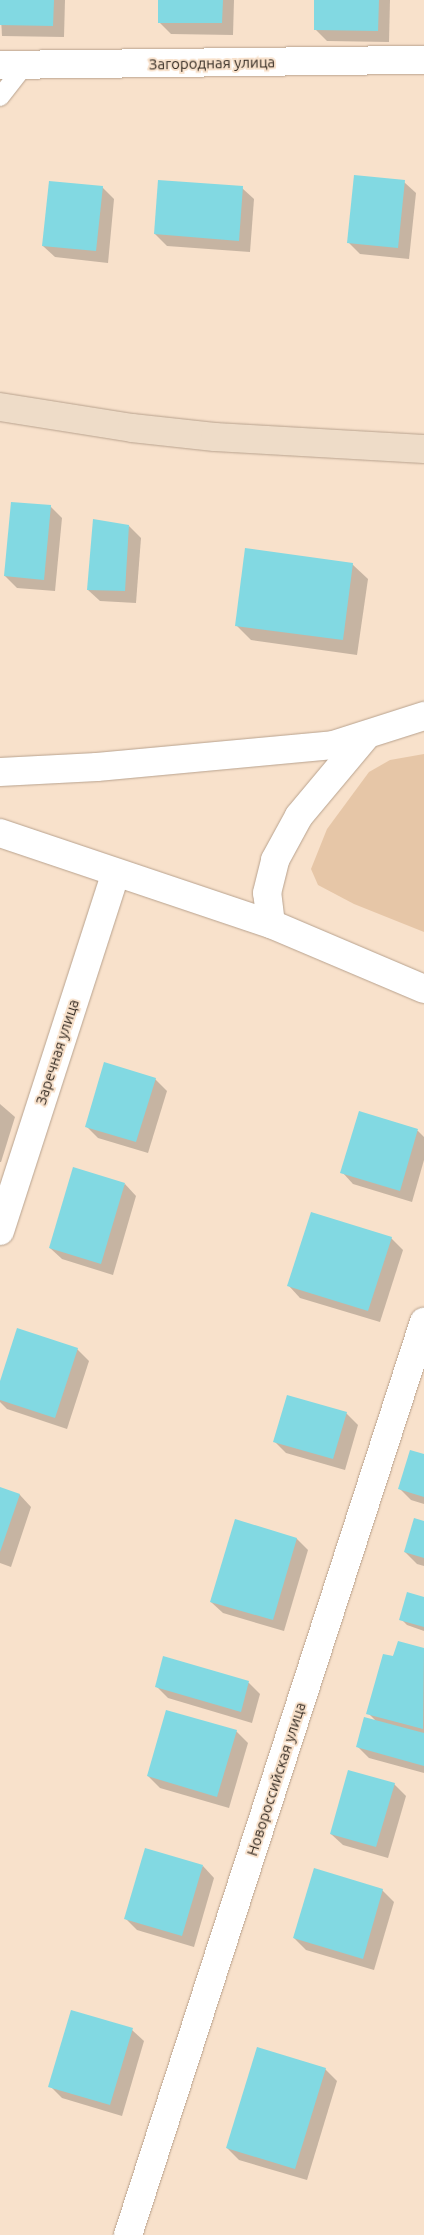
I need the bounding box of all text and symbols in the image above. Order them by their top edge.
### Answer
street label: Загородная улица [149,53,275,73]
street label: Заречная улица [31,997,83,1107]
street label: Новороссийская улица [243,1700,309,1858]

